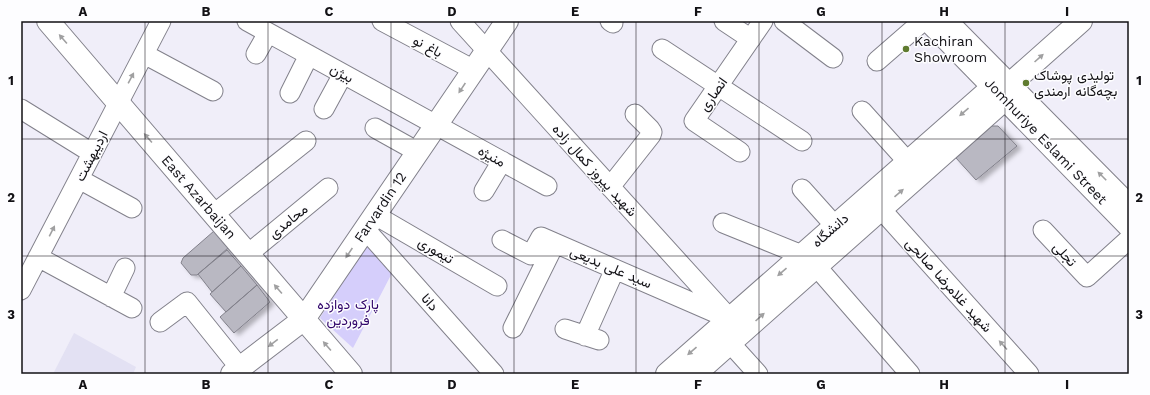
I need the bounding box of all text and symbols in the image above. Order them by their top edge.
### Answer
text: A [79,4,88,19]
text: B [202,4,211,19]
text: C [325,4,334,19]
text: D [447,4,457,19]
text: E [571,4,579,19]
text: F [694,4,702,19]
text: G [816,4,826,19]
text: H [939,4,949,19]
text: I [1065,4,1069,19]
street label: باغ نو [409,32,445,63]
place label: Kachiran Showroom [914,33,987,65]
one-way arrow [59,34,68,45]
marker: Kachiran Showroom [901,44,911,54]
one-way arrow [1035,54,1044,63]
street label: بیژن [327,60,356,87]
place label: تولیدی پوشاک بچه‌گانه ارمندی [1034,67,1117,101]
text: 1 [8,73,14,88]
one-way arrow [128,73,134,84]
text: 1 [1136,73,1142,88]
street label: انصاری [696,74,731,115]
street label: Jomhuriye Eslami Street [982,75,1110,207]
marker: تولیدی پوشاک بچه‌گانه ارمندی [1021,78,1031,88]
one-way arrow [458,83,466,93]
one-way arrow [958,108,969,117]
street label: شهید پیروز کمال زاده [548,121,641,221]
street label: اردیبهشت [71,128,111,184]
one-way arrow [144,133,153,142]
street label: منیژه [475,142,508,171]
street label: East Azarbaijan [158,152,240,242]
street label: Farvardin 12 [351,169,409,245]
one-way arrow [1097,171,1107,181]
one-way arrow [894,189,904,198]
text: 2 [7,190,15,205]
text: 2 [1135,190,1143,205]
street label: محامدی [265,200,311,242]
street label: دانشگاه [808,210,852,250]
one-way arrow [49,225,55,237]
street label: تیموری [415,233,457,268]
street label: شهید غلامرضا صالحی [902,235,995,336]
street label: تجلی [1049,239,1080,270]
street label: سید علی بدیعی [567,243,654,292]
one-way arrow [345,248,353,258]
one-way arrow [777,268,787,277]
one-way arrow [274,284,283,295]
street label: دانا [418,290,442,314]
park label: پارک دوازده فروردین [317,296,379,329]
text: 3 [7,307,15,322]
text: 3 [1135,307,1143,322]
one-way arrow [754,312,765,321]
one-way arrow [267,338,278,347]
one-way arrow [998,340,1007,350]
one-way arrow [323,341,332,352]
one-way arrow [687,347,698,356]
text: A [79,377,88,392]
text: B [202,377,211,392]
text: C [325,377,334,392]
text: D [447,377,457,392]
text: E [571,377,579,392]
text: F [694,377,702,392]
text: G [816,377,826,392]
text: H [939,377,949,392]
text: I [1065,377,1069,392]

